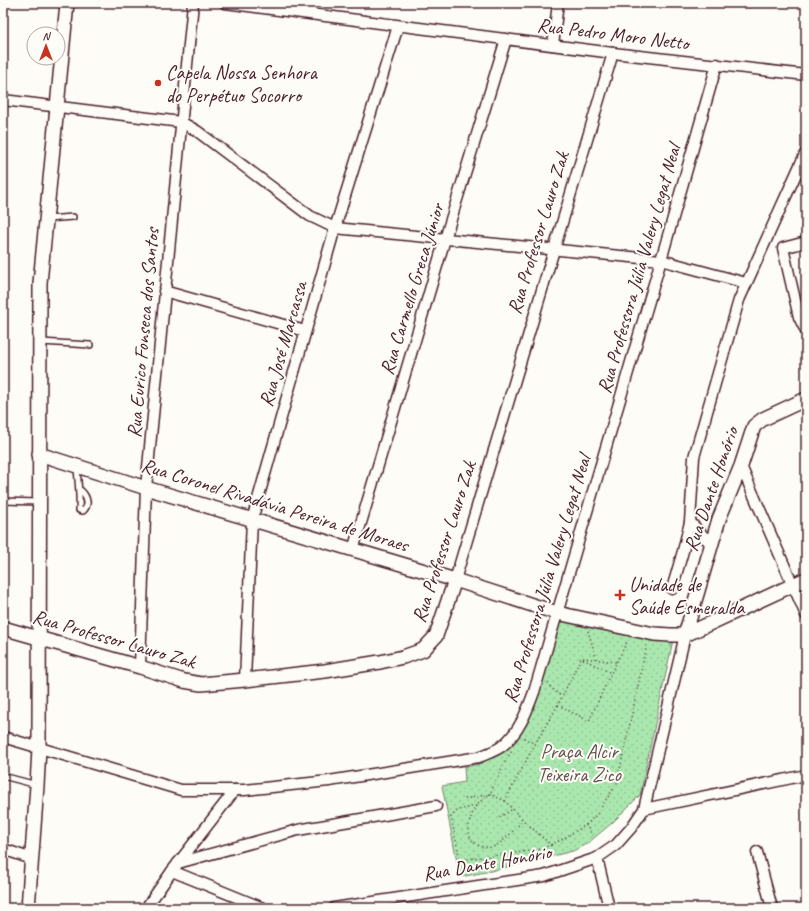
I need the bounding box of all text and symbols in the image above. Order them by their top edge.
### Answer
street label: Rua Pedro Moro Netto [536,12,692,56]
north arrow [26,26,66,66]
text: N [43,29,52,43]
place label: Capela Nossa Senhora do Perpétuo Socorro [166,60,319,108]
marker: Capela Nossa Senhora do Perpétuo Socorro [153,78,163,88]
street label: Rua Professora Júlia Valery Legat Neal [591,138,688,396]
street label: Rua Professor Lauro Zak [501,147,575,317]
street label: Rua Carmello Greca Júnior [374,199,450,378]
street label: Rua Eurico Fonseca dos Santos [121,225,165,439]
street label: Rua José Marcassa [253,277,313,409]
street label: Rua Dante Honório [678,422,745,554]
street label: Rua Professora Júlia Valery Legat Neal [497,449,598,706]
street label: Rua Coronel Rivadávia Pereira de Moraes [139,452,413,558]
street label: Rua Professor Lauro Zak [406,457,482,626]
place label: Unidade de Saúde Esmeralda [629,572,746,620]
marker: Unidade de Saúde Esmeralda [614,589,626,601]
street label: Rua Professor Lauro Zak [30,604,200,675]
park label: Praça Alcir Teixeira Zico [537,739,622,787]
street label: Rua Dante Honório [421,839,555,887]

